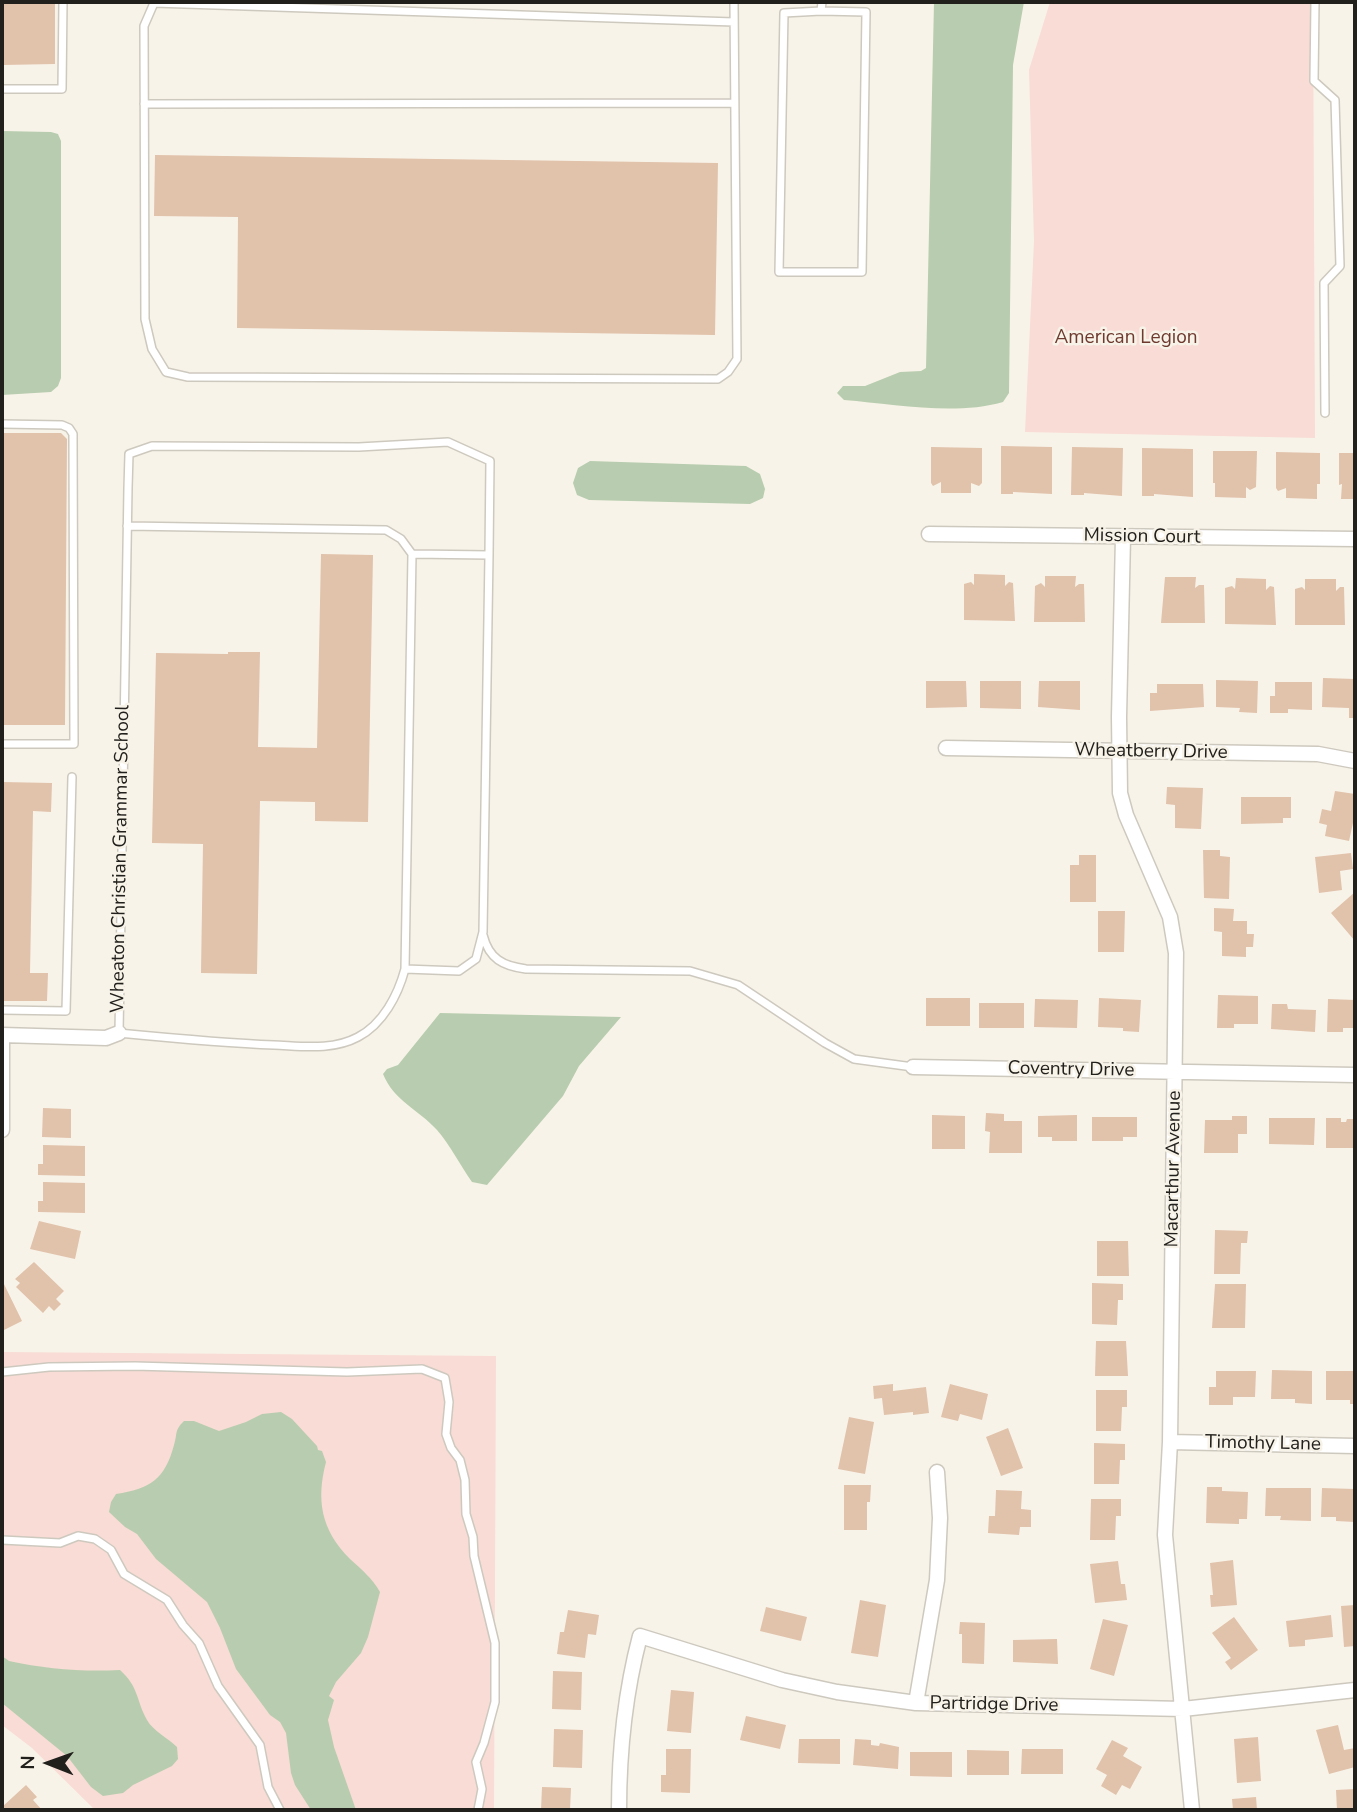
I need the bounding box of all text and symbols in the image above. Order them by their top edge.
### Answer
park label: American Legion [1054,327,1198,349]
street label: Mission Court [1083,525,1201,549]
street label: Wheaton Christian Grammar School [107,705,135,1013]
street label: Wheatberry Drive [1074,739,1228,765]
street label: Coventry Drive [1007,1057,1135,1083]
street label: Macarthur Avenue [1161,1090,1187,1248]
street label: Timothy Lane [1205,1432,1321,1456]
street label: Partridge Drive [929,1692,1059,1718]
north arrow [14,1728,84,1798]
text: N [15,1755,41,1770]

